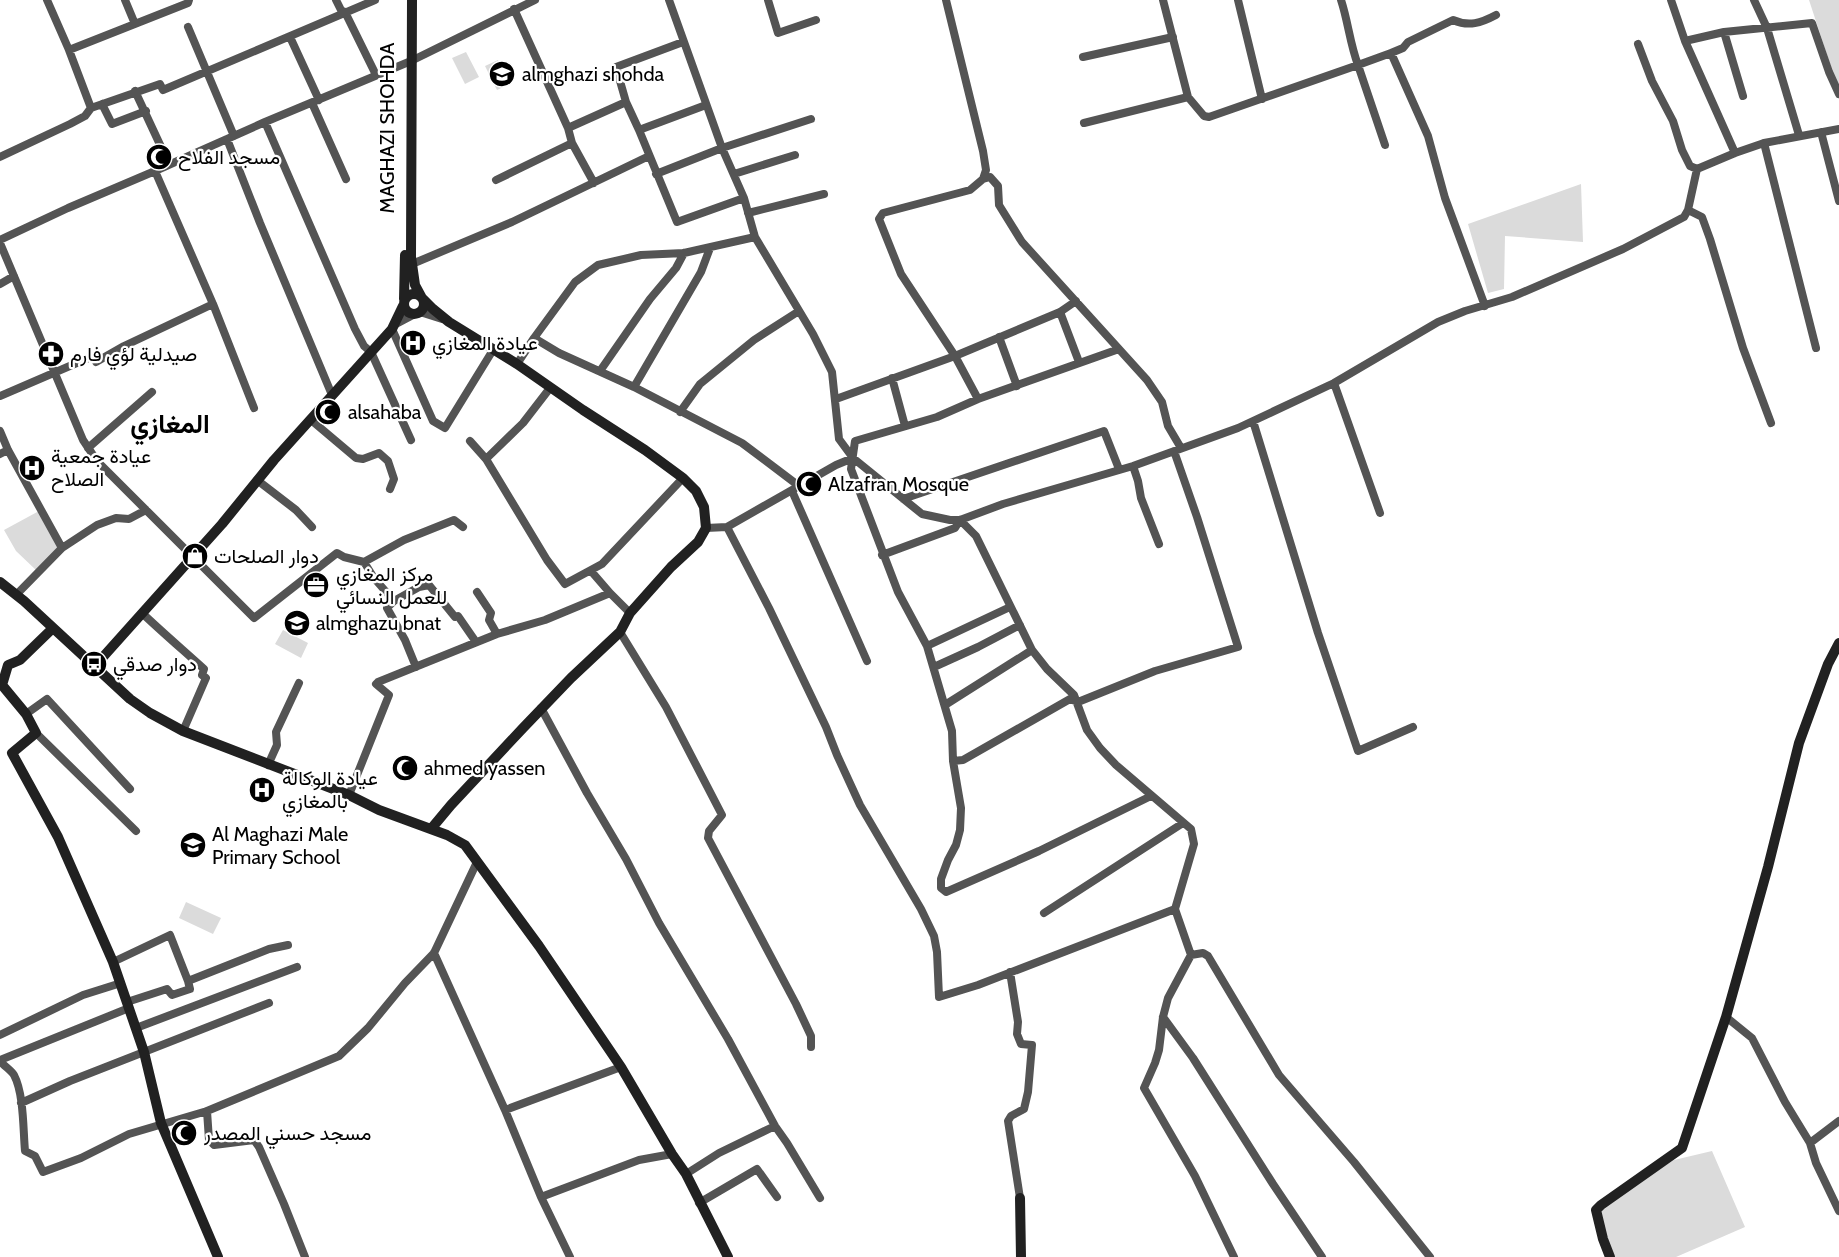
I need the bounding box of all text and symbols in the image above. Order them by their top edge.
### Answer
street label: MAGHAZI SHOHDA [375,42,399,213]
school or university icon: almghazi shohda [487,59,517,89]
place label: almghazi shohda [522,62,664,86]
mosque icon: مسجد الفلاح [144,142,174,172]
place label: مسجد الفلاح [178,145,280,171]
hospital icon: عيادة المغازي [398,328,428,358]
place label: عيادة المغازي [432,331,538,360]
pharmacy icon: صيدلية لؤي فارم [36,339,66,369]
place label: صيدلية لؤي فارم [70,342,197,371]
mosque icon: alsahaba [313,397,343,427]
place label: alsahaba [348,400,422,424]
district label: المغازي [130,408,210,446]
place label: عيادة جمعية الصلاح [51,444,151,493]
hospital icon: عيادة جمعية الصلاح [17,453,47,483]
mosque icon: Alzafran Mosque [794,469,824,499]
place label: Alzafran Mosque [828,472,969,496]
shop icon: دوار الصلحات [180,541,210,571]
place label: دوار الصلحات [214,544,319,569]
place label: مركز المغازي للعمل النسائي [336,562,447,614]
office icon: مركز المغازي للعمل النسائي [301,570,331,600]
school or university icon: almghazu bnat [282,608,312,638]
place label: almghazu bnat [316,611,441,635]
bus stop icon: دوار صدقي [79,649,109,679]
place label: دوار صدقي [113,652,197,681]
mosque icon: ahmed yassen [390,753,420,783]
place label: ahmed yassen [424,756,545,780]
place label: عيادة الوكالة بالمغازي [282,766,378,818]
hospital icon: عيادة الوكالة بالمغازي [247,775,277,805]
place label: Al Maghazi Male Primary School [212,822,348,869]
school or university icon: Al Maghazi Male Primary School [178,830,208,860]
mosque icon: مسجد حسني المصدر [169,1118,199,1148]
place label: مسجد حسني المصدر [203,1121,371,1150]

